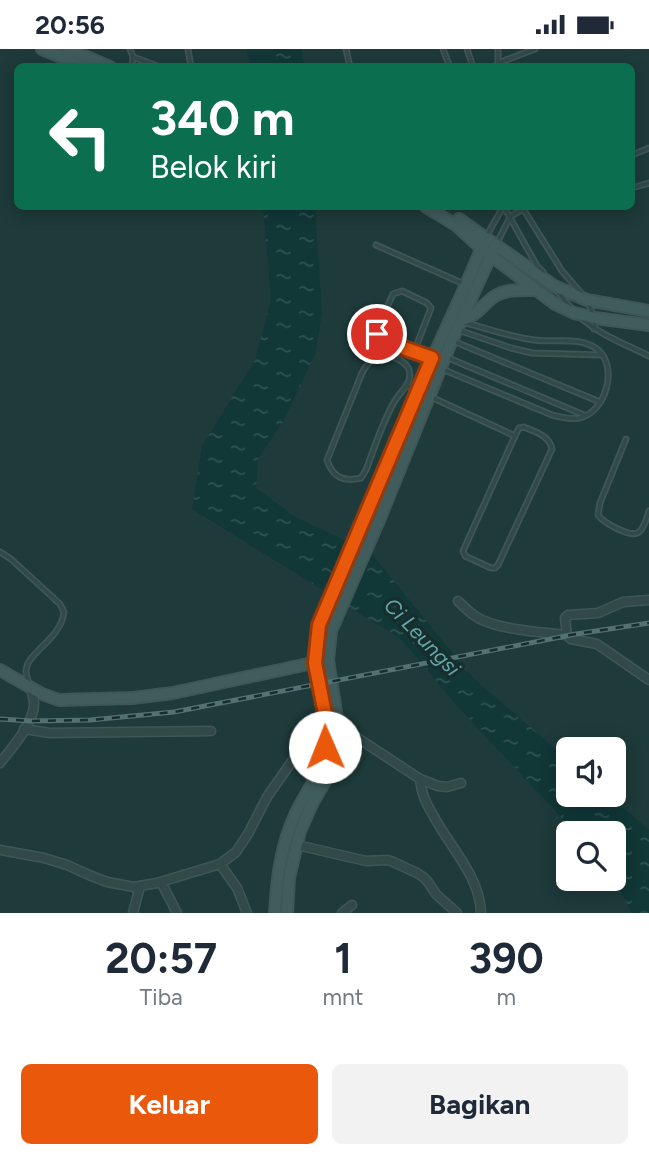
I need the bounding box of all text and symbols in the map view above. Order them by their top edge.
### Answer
text: 20:56 [35,9,105,41]
text: 340 m [150,88,294,147]
icon: left [35,91,126,182]
text: Belok kiri [150,148,277,186]
pin [347,304,407,364]
icon: arrive [358,315,396,353]
water label: Ci Leungsi [379,593,466,681]
position arrow [288,710,362,784]
map controls [556,737,626,891]
button: sound [556,737,626,807]
button: search [556,821,626,891]
text: 20:57 [105,933,217,984]
text: 1 [334,933,352,984]
text: 390 [469,933,544,984]
text: Tiba [140,983,183,1011]
text: mnt [322,983,364,1011]
text: m [496,983,516,1011]
button: Keluar [21,1064,318,1144]
button: Bagikan [332,1064,628,1144]

